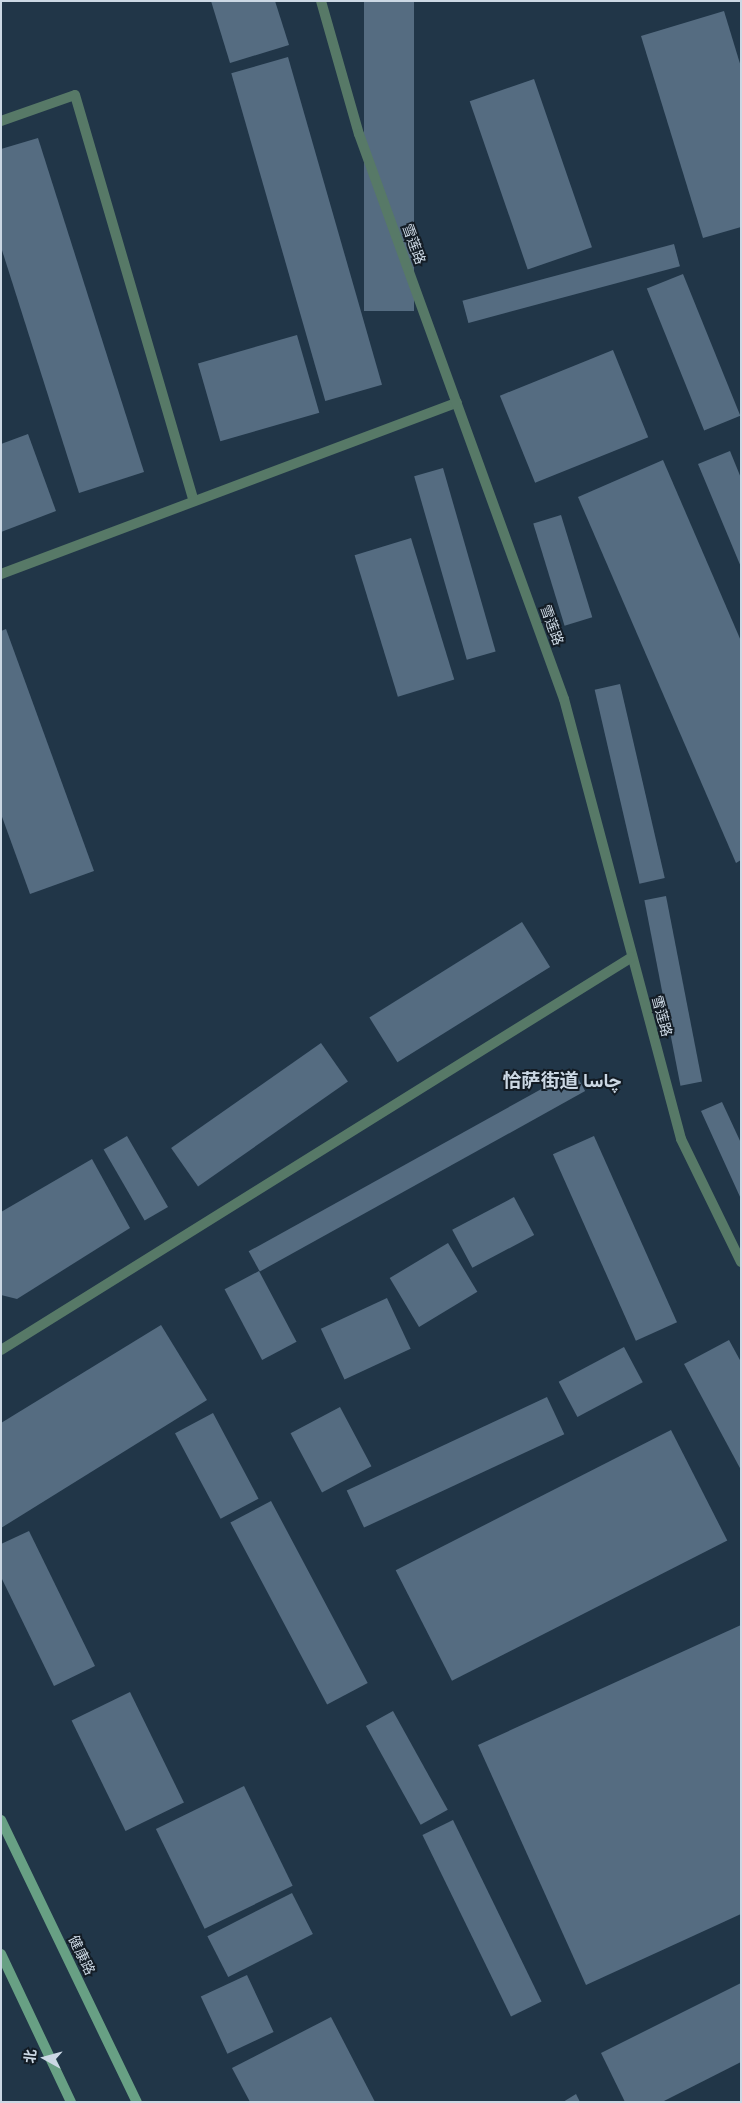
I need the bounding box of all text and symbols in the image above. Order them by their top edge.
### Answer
street label: 雪莲路 [399,221,429,267]
street label: 雪莲路 [537,602,567,648]
street label: 雪莲路 [648,994,676,1038]
district label: 恰萨街道 چاسا [502,1070,622,1092]
street label: 健康路 [65,1932,99,1978]
north arrow [20,2033,70,2083]
text: 北 [20,2048,40,2064]

